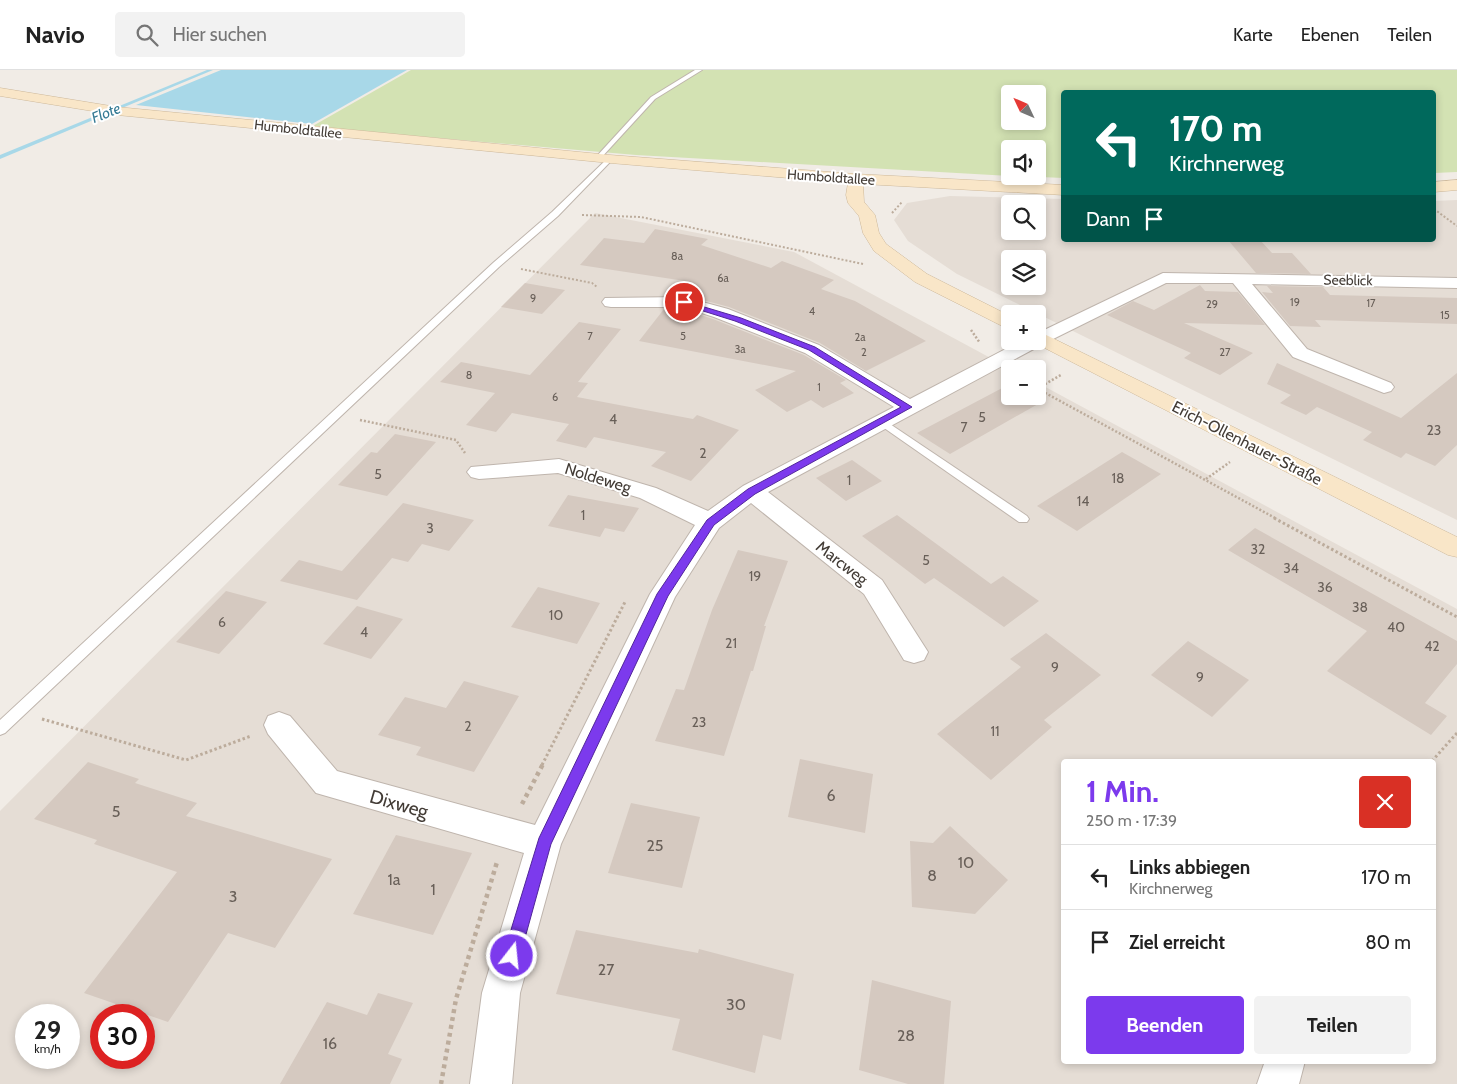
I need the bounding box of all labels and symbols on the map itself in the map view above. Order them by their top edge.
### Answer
north arrow [1001,85,1046,130]
water label: Flote [89,99,123,127]
street label: Humboldtallee [253,115,343,143]
street label: Humboldtallee [786,165,876,189]
house number: 8a [671,249,684,263]
house number: 6a [717,271,729,285]
street label: Seeblick [1323,271,1373,289]
pin [663,281,705,323]
house number: 9 [530,291,536,305]
house number: 19 [1290,295,1300,309]
house number: 17 [1366,296,1376,310]
house number: 29 [1206,297,1218,311]
house number: 4 [809,304,816,318]
house number: 15 [1440,308,1450,322]
house number: 7 [587,329,593,343]
house number: 5 [680,329,686,343]
house number: 2a [854,330,866,344]
house number: 3a [734,342,746,356]
house number: 2 [861,345,867,359]
house number: 27 [1219,345,1231,359]
house number: 8 [466,368,472,382]
house number: 1 [817,380,821,394]
house number: 6 [552,390,558,404]
street label: Erich-Ollenhauer-Straße [1169,397,1325,489]
house number: 5 [978,408,986,426]
house number: 4 [609,410,617,428]
house number: 7 [960,418,968,436]
house number: 23 [1427,421,1441,439]
house number: 2 [699,444,707,462]
street label: Noldeweg [563,459,634,497]
house number: 5 [374,465,382,483]
house number: 18 [1111,469,1125,487]
house number: 1 [847,471,851,489]
house number: 14 [1077,492,1089,510]
house number: 1 [581,506,585,524]
house number: 3 [426,519,434,537]
street label: Marcweg [812,537,872,590]
house number: 32 [1251,540,1265,558]
house number: 5 [922,551,930,569]
house number: 34 [1283,559,1299,577]
house number: 19 [749,567,761,585]
house number: 36 [1317,578,1333,596]
house number: 38 [1352,598,1368,616]
house number: 10 [549,606,563,624]
house number: 6 [218,613,226,631]
house number: 40 [1387,618,1405,636]
house number: 4 [360,623,368,641]
house number: 21 [725,634,737,652]
house number: 42 [1424,637,1440,655]
house number: 9 [1051,658,1059,676]
house number: 9 [1196,668,1204,686]
house number: 23 [692,713,706,731]
house number: 2 [464,717,472,735]
house number: 11 [990,722,1000,740]
street label: Dixweg [367,785,431,823]
house number: 6 [826,786,836,805]
house number: 5 [112,802,120,821]
house number: 25 [646,836,664,855]
house number: 10 [958,853,974,872]
house number: 8 [927,866,937,885]
house number: 1a [388,870,401,889]
house number: 1 [430,880,436,899]
house number: 3 [229,887,237,906]
position arrow [485,929,537,981]
house number: 27 [598,960,614,979]
house number: 30 [726,995,746,1014]
speed limit sign: 30 [90,1004,155,1069]
house number: 28 [897,1026,915,1045]
house number: 16 [323,1034,337,1053]

